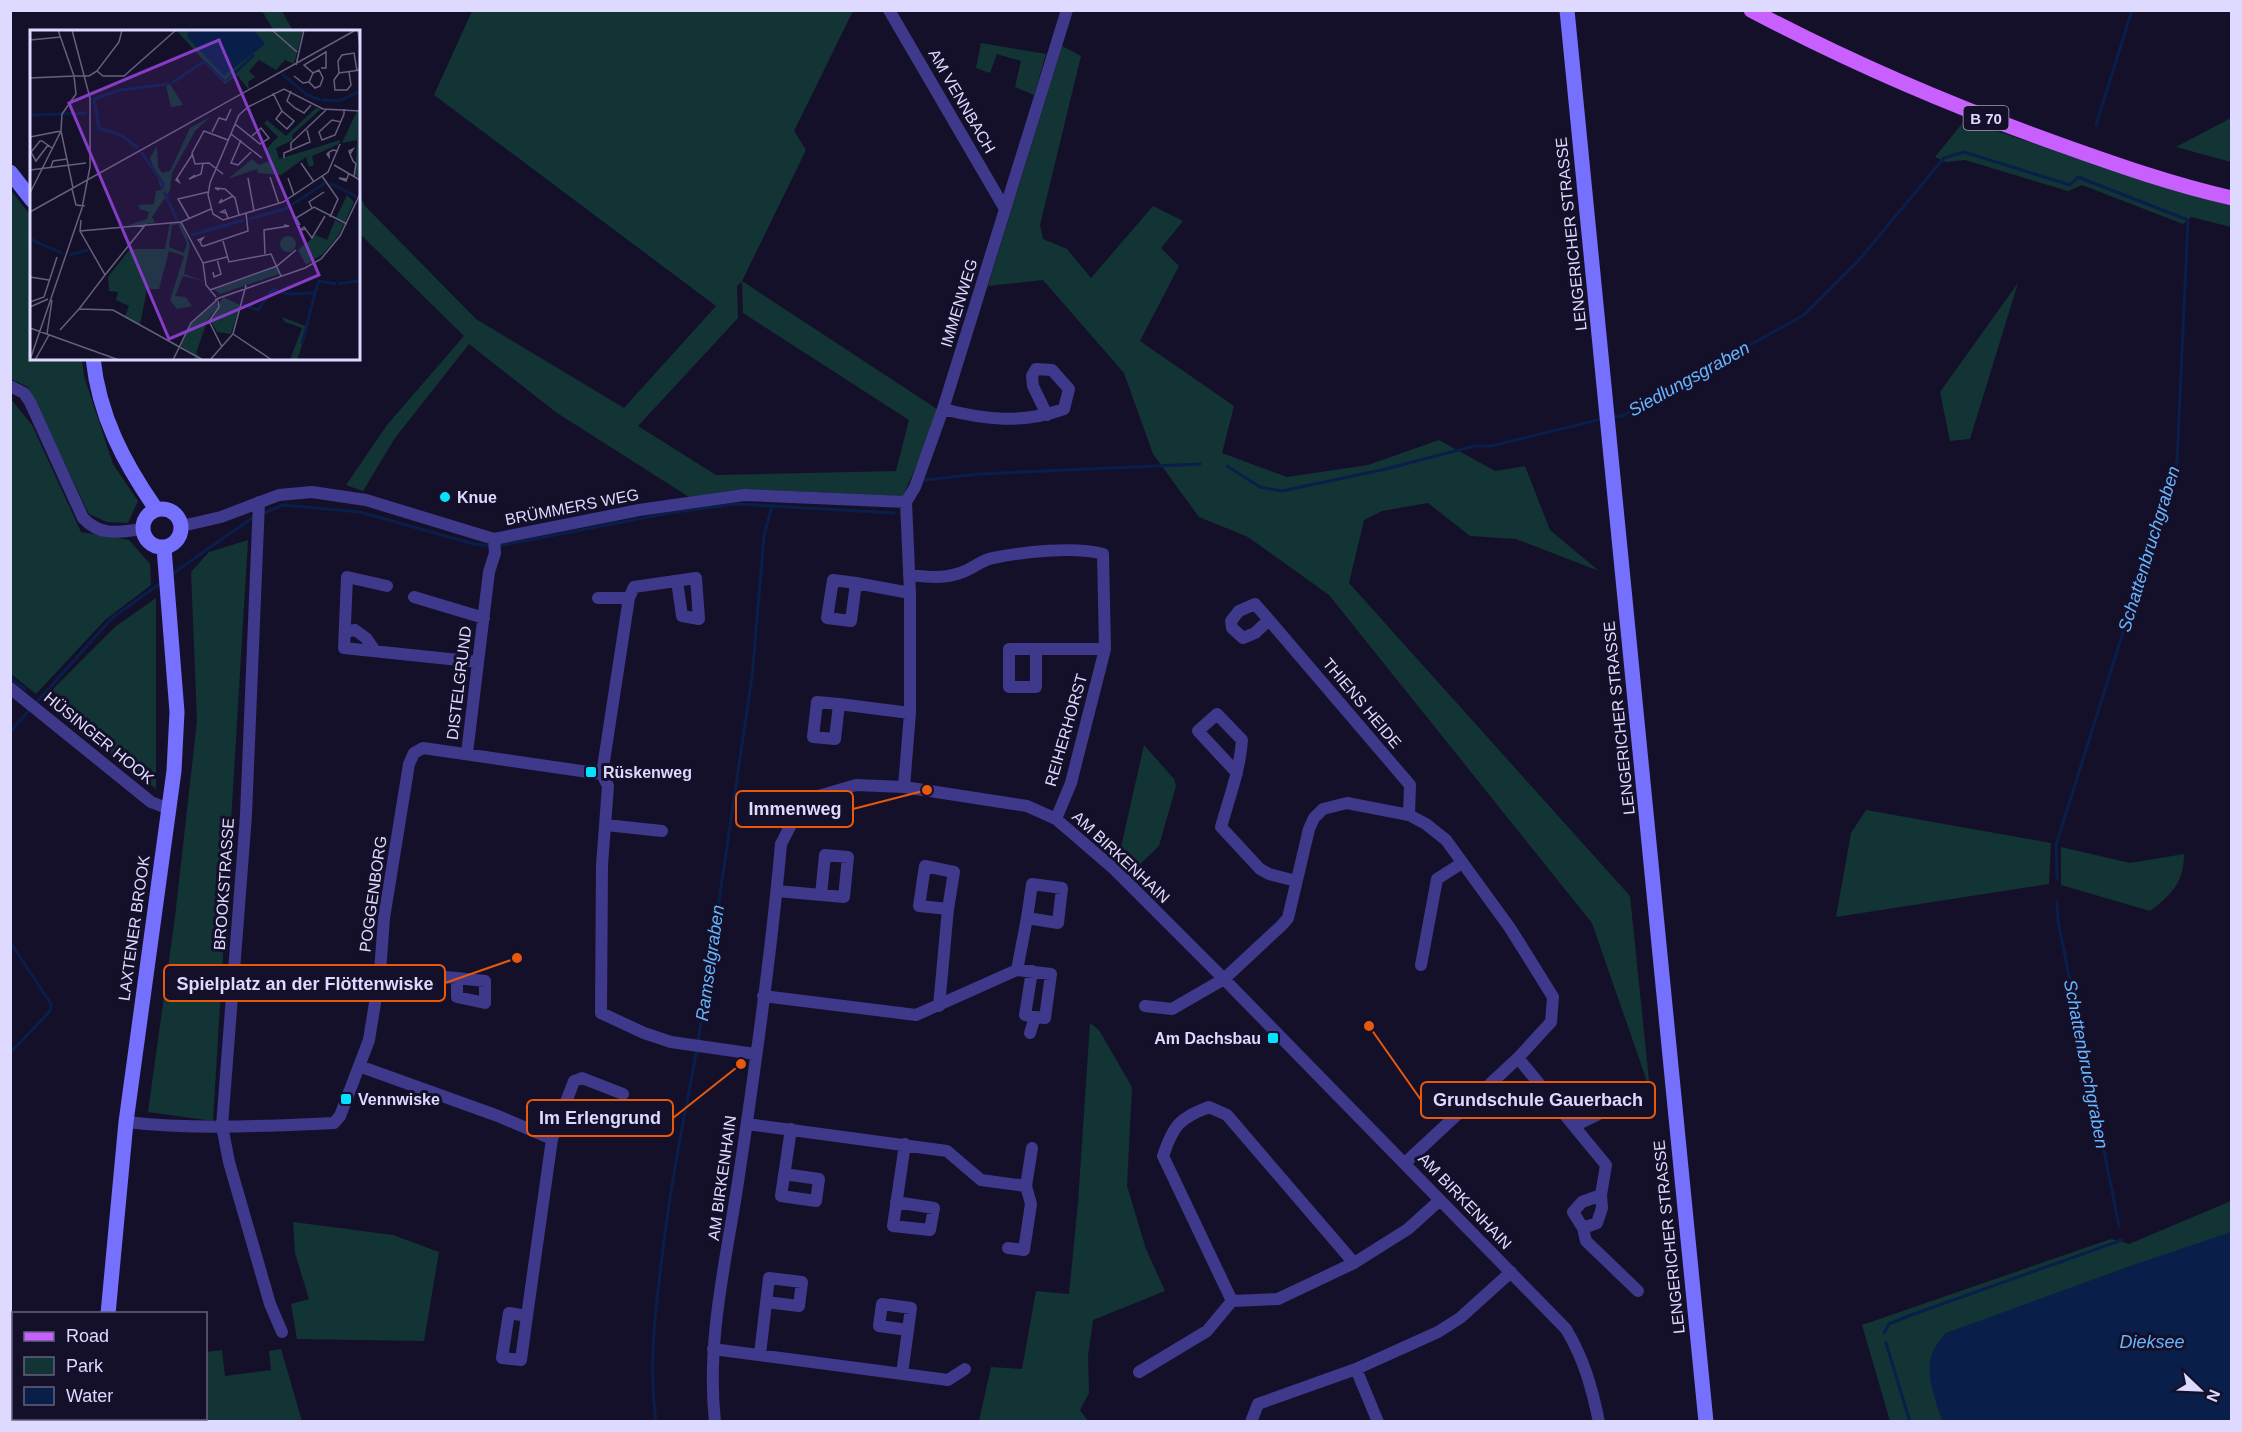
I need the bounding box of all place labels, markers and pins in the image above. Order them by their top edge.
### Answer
place label: Knue [457,489,497,506]
marker: Knue [438,490,452,504]
place label: Rüskenweg [603,764,692,781]
marker: Rüskenweg [584,765,598,779]
callout: Immenweg [736,791,853,827]
callout: Spielplatz an der Flöttenwiske [164,965,445,1001]
place label: Am Dachsbau [1154,1030,1261,1047]
marker: Am Dachsbau [1266,1031,1280,1045]
callout: Grundschule Gauerbach [1421,1082,1655,1118]
place label: Vennwiske [358,1091,440,1108]
marker: Vennwiske [339,1092,353,1106]
callout: Im Erlengrund [527,1100,673,1136]

